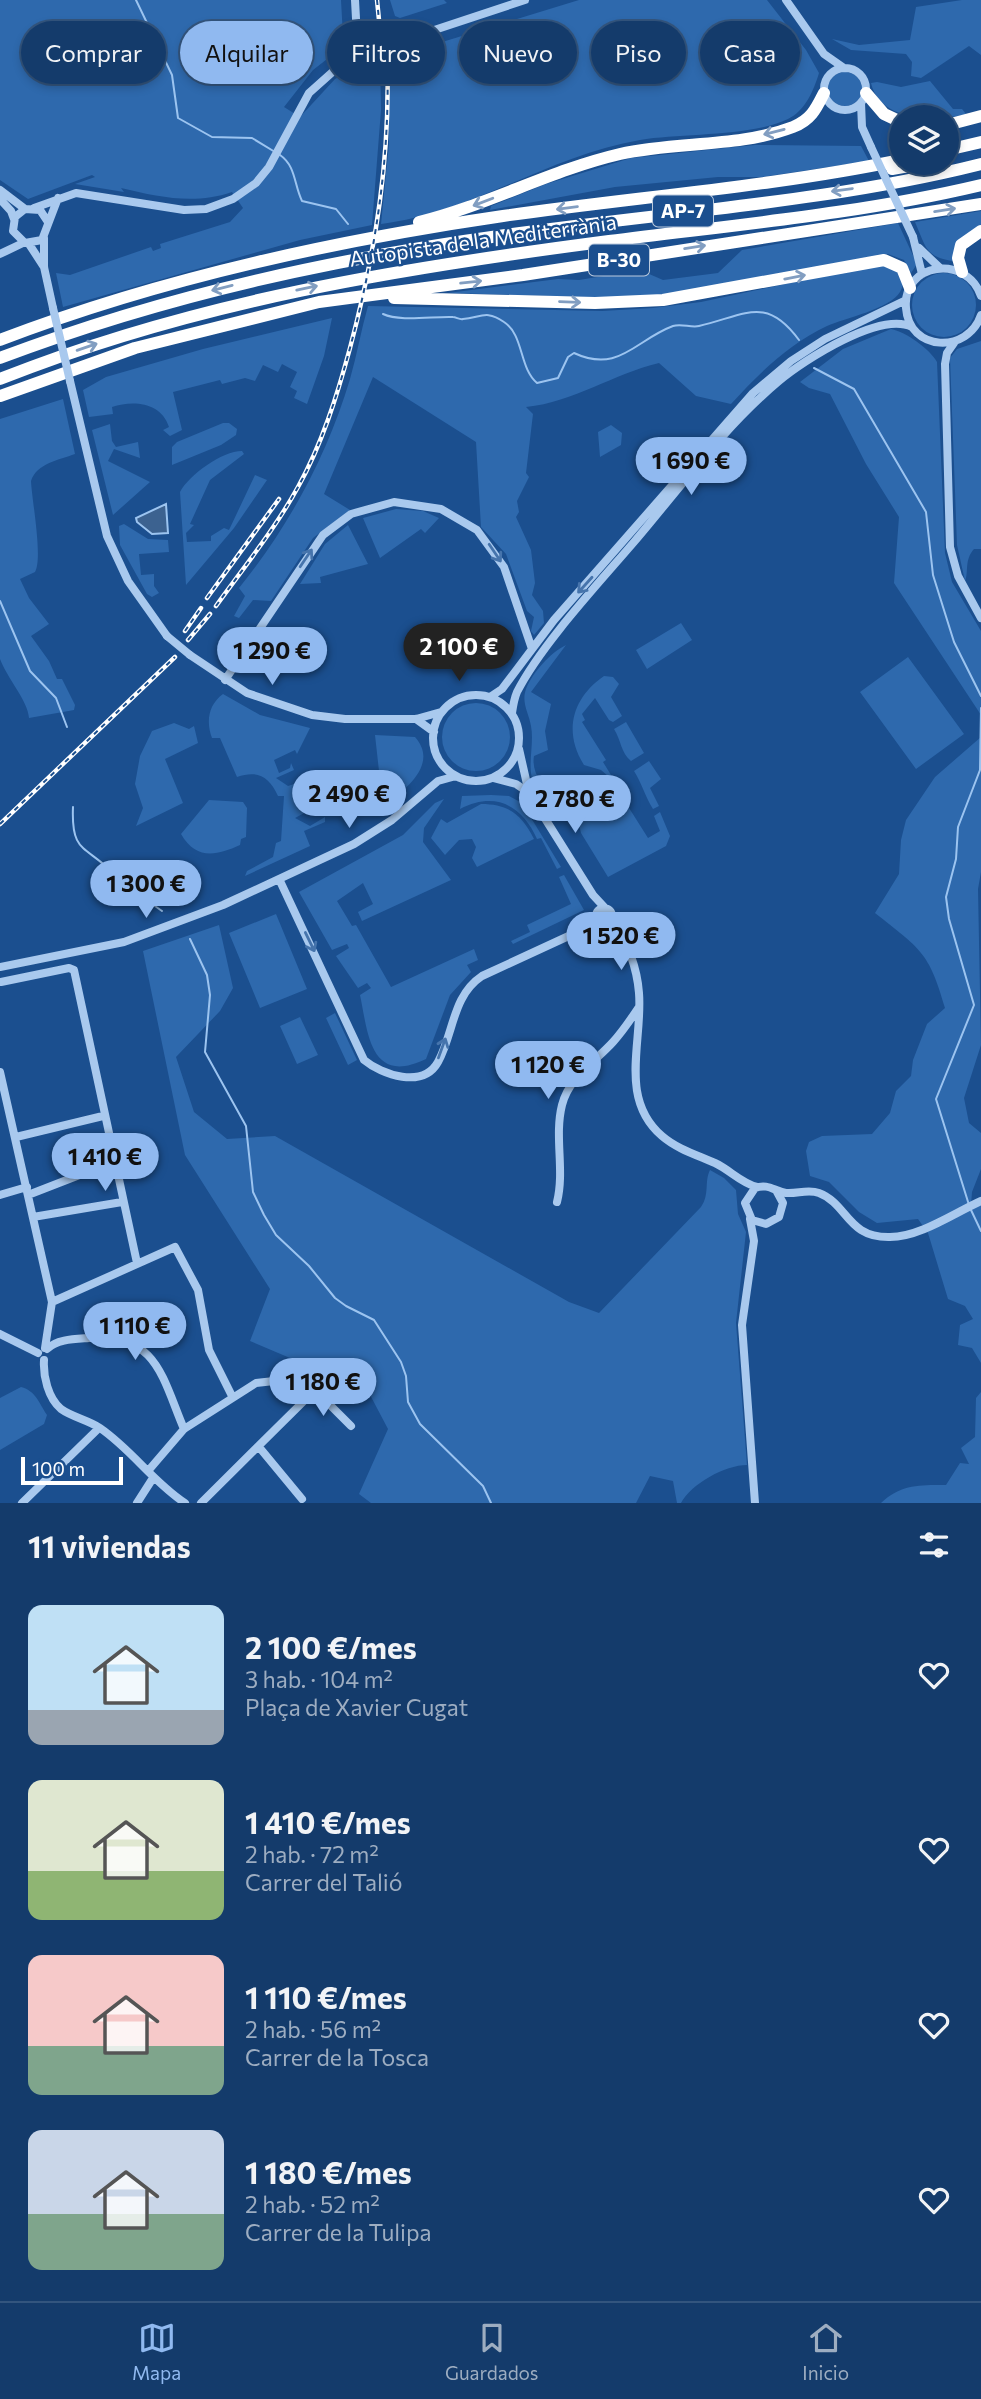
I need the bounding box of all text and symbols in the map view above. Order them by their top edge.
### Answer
chip: Comprar [21,21,166,84]
chip: Alquilar [180,21,313,84]
chip: Filtros [327,21,445,84]
chip: Nuevo [459,21,577,84]
chip: Piso [591,21,686,84]
chip: Casa [700,21,800,84]
map controls [889,105,959,175]
button: layers [889,105,959,175]
one-way arrow [763,126,786,139]
one-way arrow [831,184,854,197]
road number: AP-7 [653,196,713,226]
one-way arrow [472,197,494,210]
one-way arrow [556,201,579,214]
one-way arrow [933,203,955,216]
street label: Autopista de la Mediterrània [348,208,618,271]
one-way arrow [683,240,706,253]
road number: B-30 [589,244,649,276]
one-way arrow [783,269,806,283]
one-way arrow [459,276,481,289]
one-way arrow [295,281,318,295]
one-way arrow [211,282,233,295]
one-way arrow [558,295,581,308]
one-way arrow [76,340,98,352]
pin: 1 690 € [626,438,756,497]
text: 1 690 € [652,446,730,474]
one-way arrow [488,543,502,562]
one-way arrow [299,549,313,568]
one-way arrow [576,576,593,593]
pin: 2 100 € [394,624,524,683]
pin: 1 290 € [207,628,337,687]
text: 2 100 € [419,632,499,660]
text: 1 290 € [233,636,311,664]
pin: 2 490 € [284,770,414,830]
pin: 2 780 € [510,776,640,835]
text: 2 490 € [308,779,390,807]
text: 2 780 € [535,784,615,812]
pin: 1 300 € [81,860,211,920]
text: 1 300 € [106,869,186,897]
pin: 1 520 € [556,912,686,972]
text: 1 520 € [582,921,660,949]
one-way arrow [303,931,317,952]
one-way arrow [437,1038,449,1060]
pin: 1 120 € [483,1042,613,1101]
text: 1 120 € [511,1050,585,1078]
pin: 1 410 € [40,1134,170,1193]
text: 1 410 € [68,1142,142,1170]
pin: 1 110 € [70,1302,200,1362]
text: 1 110 € [99,1311,171,1339]
pin: 1 180 € [258,1358,388,1418]
text: 1 180 € [285,1367,361,1395]
scale bar [21,1454,122,1486]
text: 100 m [32,1457,85,1480]
icon: filters [915,1526,953,1564]
text: 11 viviendas [28,1527,191,1564]
text: 2 100 €/mes [245,1628,417,1665]
icon: home [84,1633,168,1717]
icon: heart [915,1656,953,1694]
text: 3 hab. · 104 m² [245,1665,393,1693]
text: Plaça de Xavier Cugat [245,1693,468,1721]
text: 1 410 €/mes [245,1803,411,1840]
icon: home [84,1808,168,1892]
icon: heart [915,1831,953,1869]
text: 2 hab. · 72 m² [245,1840,379,1868]
text: Carrer del Talió [245,1868,402,1896]
text: 1 110 €/mes [245,1978,407,2015]
icon: home [84,1983,168,2067]
icon: heart [915,2006,953,2044]
text: 2 hab. · 56 m² [245,2015,381,2043]
text: Carrer de la Tosca [245,2043,429,2071]
text: 1 180 €/mes [245,2153,412,2190]
icon: home [84,2158,168,2242]
icon: heart [915,2181,953,2219]
text: 2 hab. · 52 m² [245,2190,380,2218]
text: Carrer de la Tulipa [245,2218,432,2246]
tab: Mapa [132,2319,181,2384]
tab: Guardados [445,2319,538,2384]
tab: Inicio [802,2319,849,2384]

